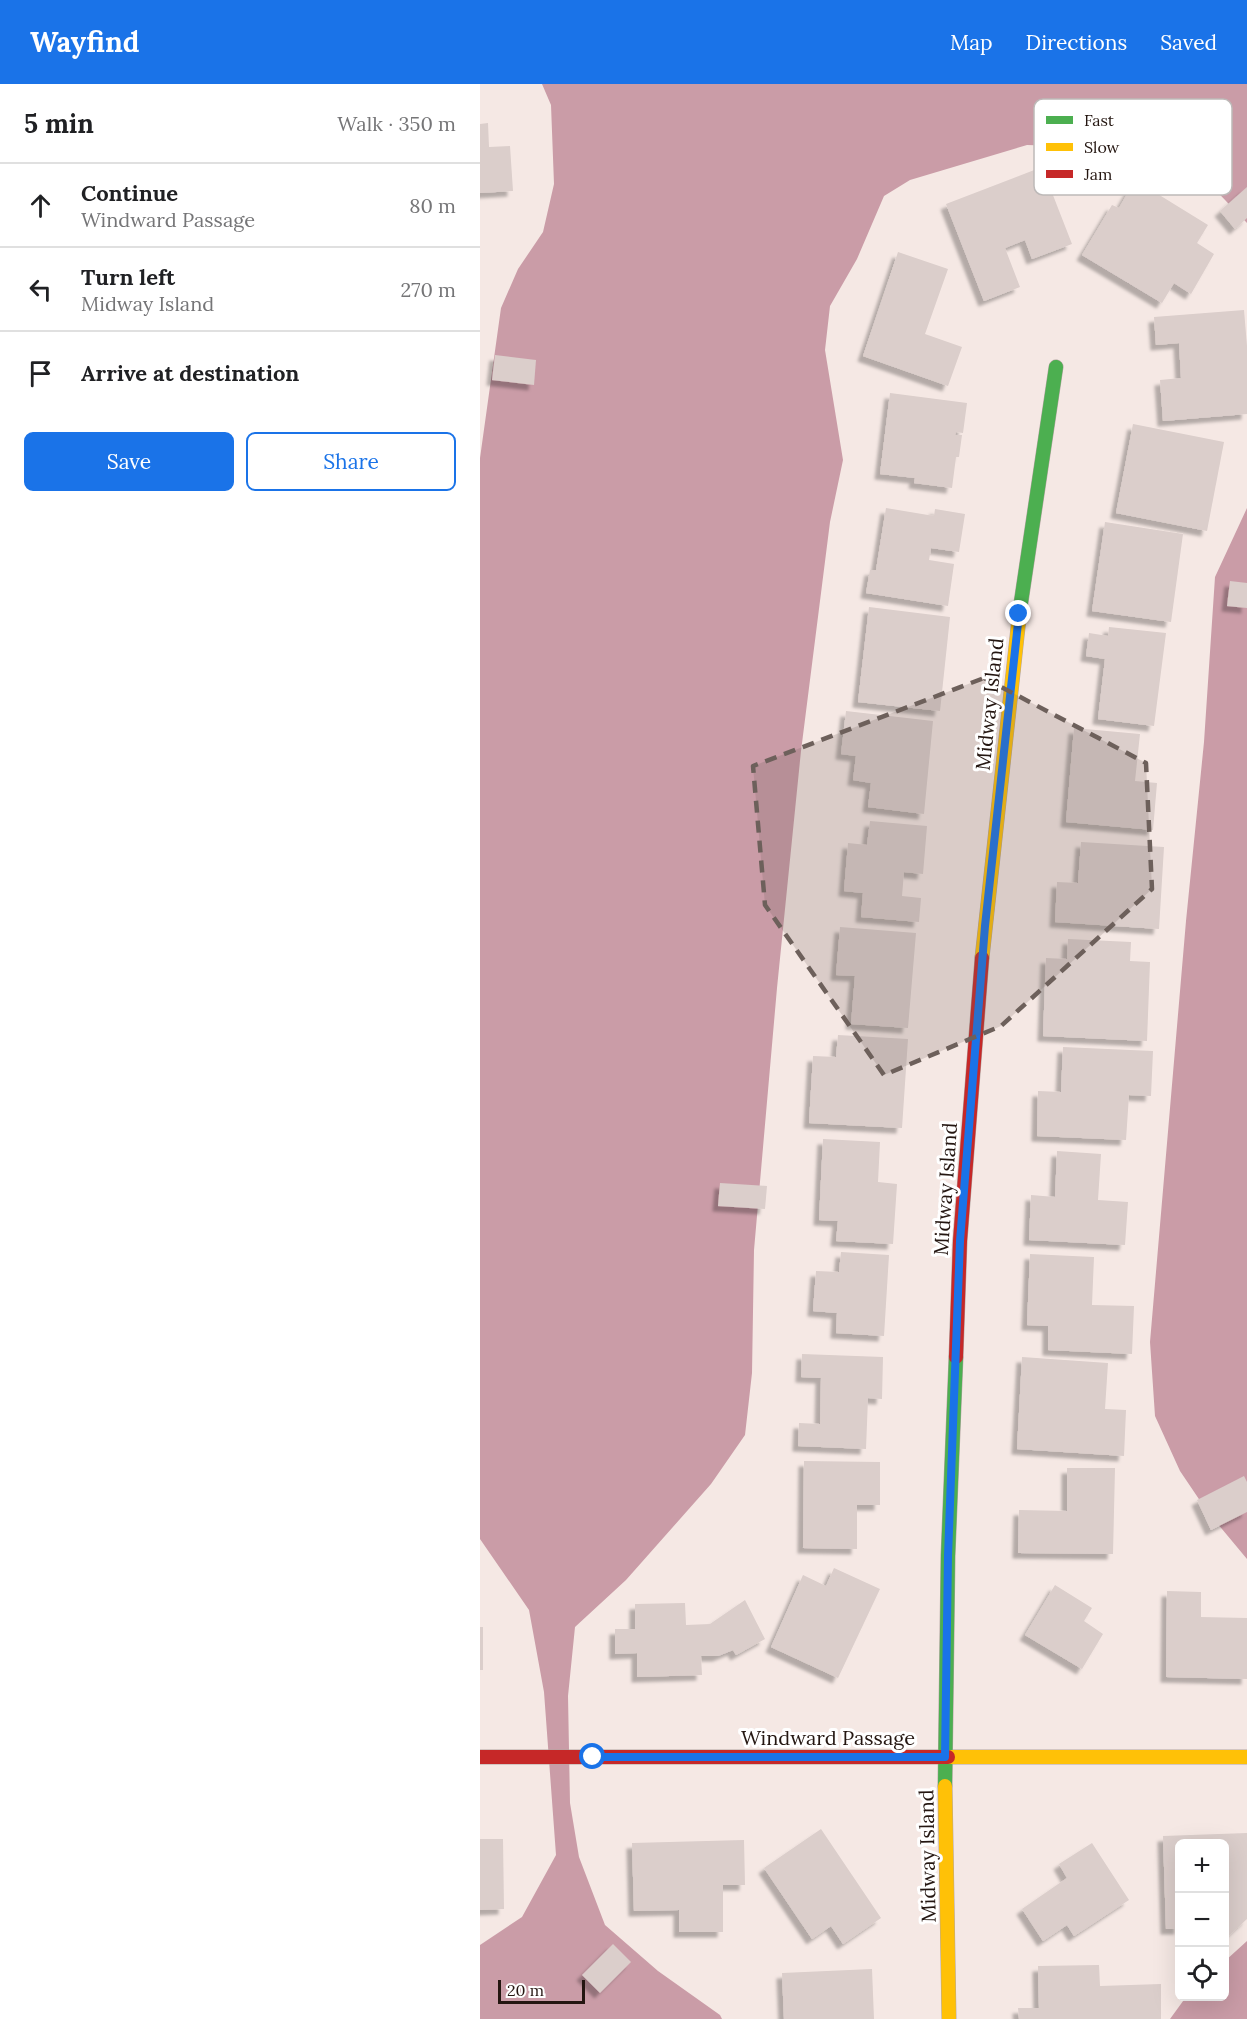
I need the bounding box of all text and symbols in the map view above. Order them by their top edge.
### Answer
text: Wayfind [30,24,139,60]
text: Map [950,29,993,56]
text: Directions [1026,29,1127,56]
text: Saved [1160,29,1217,56]
legend [1034,99,1232,195]
text: 5 min [24,107,94,140]
text: Fast [1084,110,1115,130]
text: Walk · 350 m [337,111,456,136]
text: Slow [1084,137,1120,157]
text: Jam [1083,164,1112,184]
text: Continue [81,179,178,207]
icon: ahead [24,189,57,222]
text: 80 m [409,193,456,218]
text: Windward Passage [81,207,255,232]
text: Turn left [81,263,175,291]
icon: left [24,273,57,306]
text: 270 m [400,277,456,302]
text: Midway Island [81,291,214,316]
icon: arrive [24,357,57,390]
text: Arrive at destination [81,359,299,387]
button: Save [24,432,234,491]
button: Share [246,432,456,491]
route end [1005,600,1031,626]
street label: Midway Island [970,636,1008,772]
street label: Midway Island [928,1122,962,1256]
street label: Windward Passage [741,1725,915,1750]
route start [579,1743,605,1769]
street label: Midway Island [913,1789,941,1923]
map controls [1175,1839,1229,2001]
button: + [1175,1839,1229,1893]
button: − [1175,1893,1229,1947]
button: locate [1175,1947,1229,2001]
scale bar [498,1977,585,2004]
text: 20 m [507,1980,544,2000]

